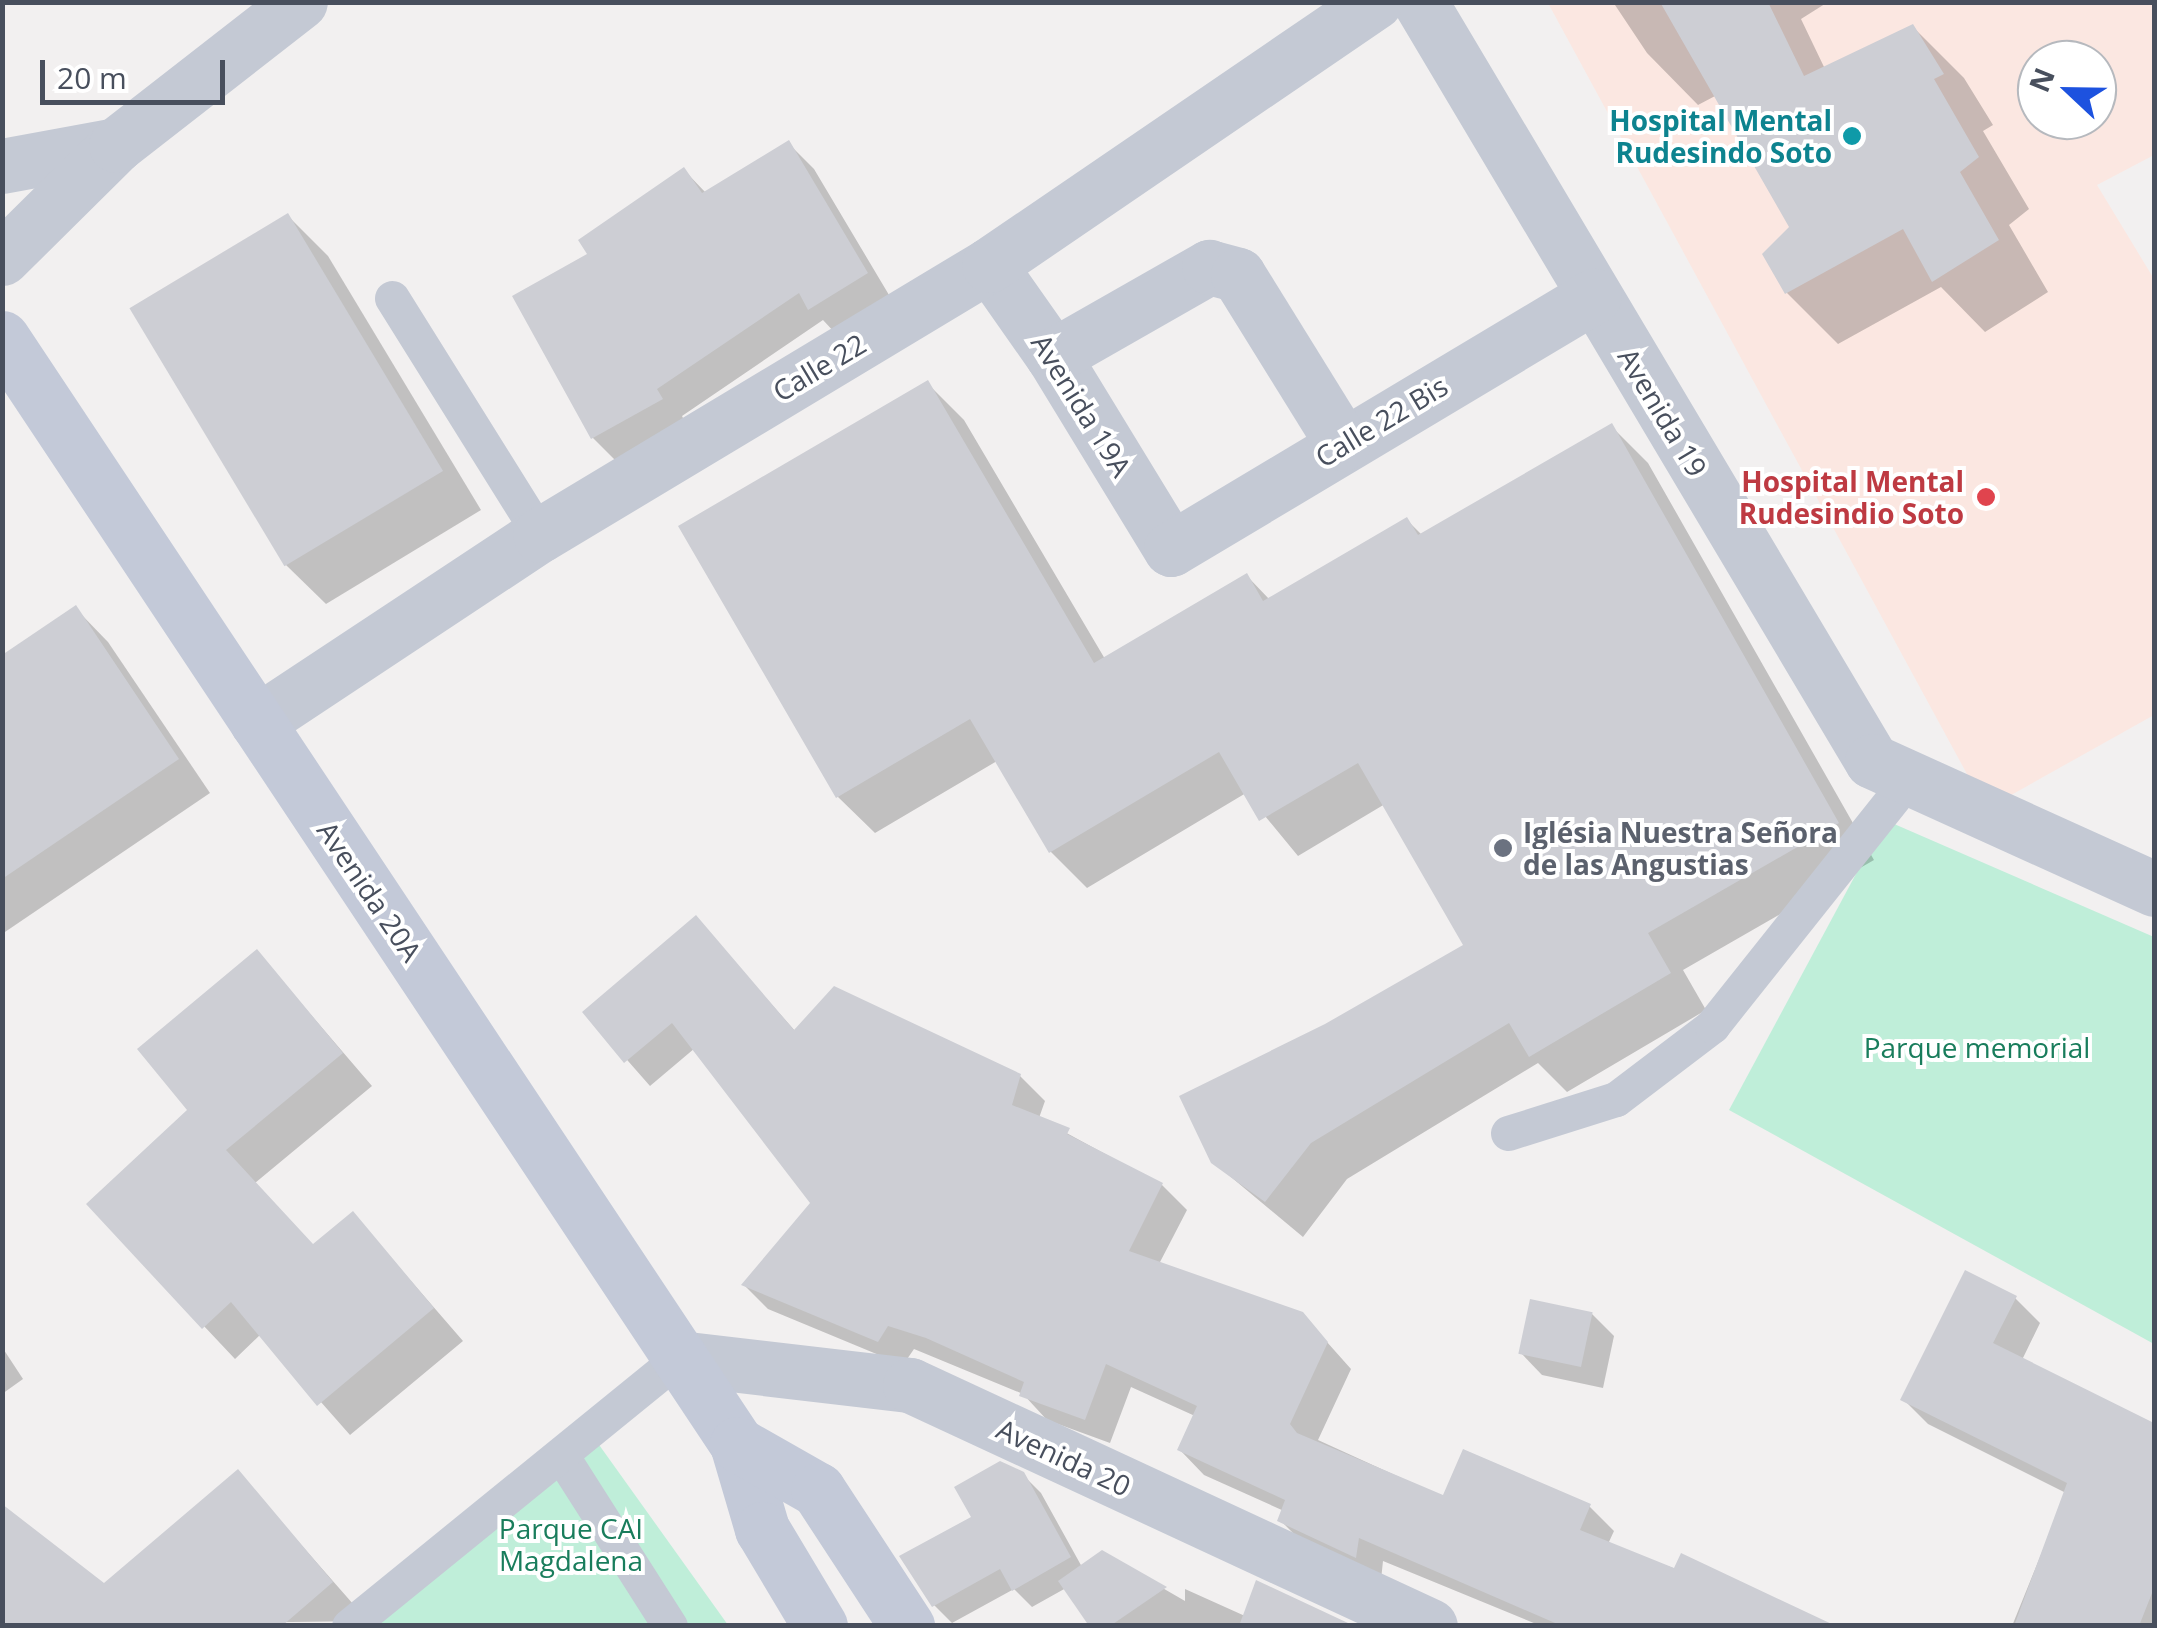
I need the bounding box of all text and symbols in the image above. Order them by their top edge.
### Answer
scale bar [45,40,230,102]
north arrow [2017,40,2117,140]
text: 20 m [57,57,127,98]
text: N [2019,62,2063,97]
place label: Hospital Mental Rudesindo Soto [1609,103,1832,169]
marker: Hospital Mental Rudesindo Soto [1841,125,1863,147]
street label: Calle 22 [766,326,872,408]
street label: Avenida 19A [1025,328,1139,482]
street label: Avenida 19 [1612,342,1714,482]
street label: Calle 22 Bis [1309,368,1453,474]
place label: Hospital Mental Rudesindio Soto [1739,464,1964,530]
marker: Hospital Mental Rudesindio Soto [1973,484,1999,510]
street label: Avenida 20A [311,815,429,967]
place label: Iglésia Nuestra Señora de las Angustias [1523,815,1838,881]
marker: Iglésia Nuestra Señora de las Angustias [1492,837,1514,859]
park label: Parque memorial [1864,1030,2090,1064]
street label: Avenida 20 [992,1411,1136,1503]
park label: Parque CAI Magdalena [499,1511,643,1577]

